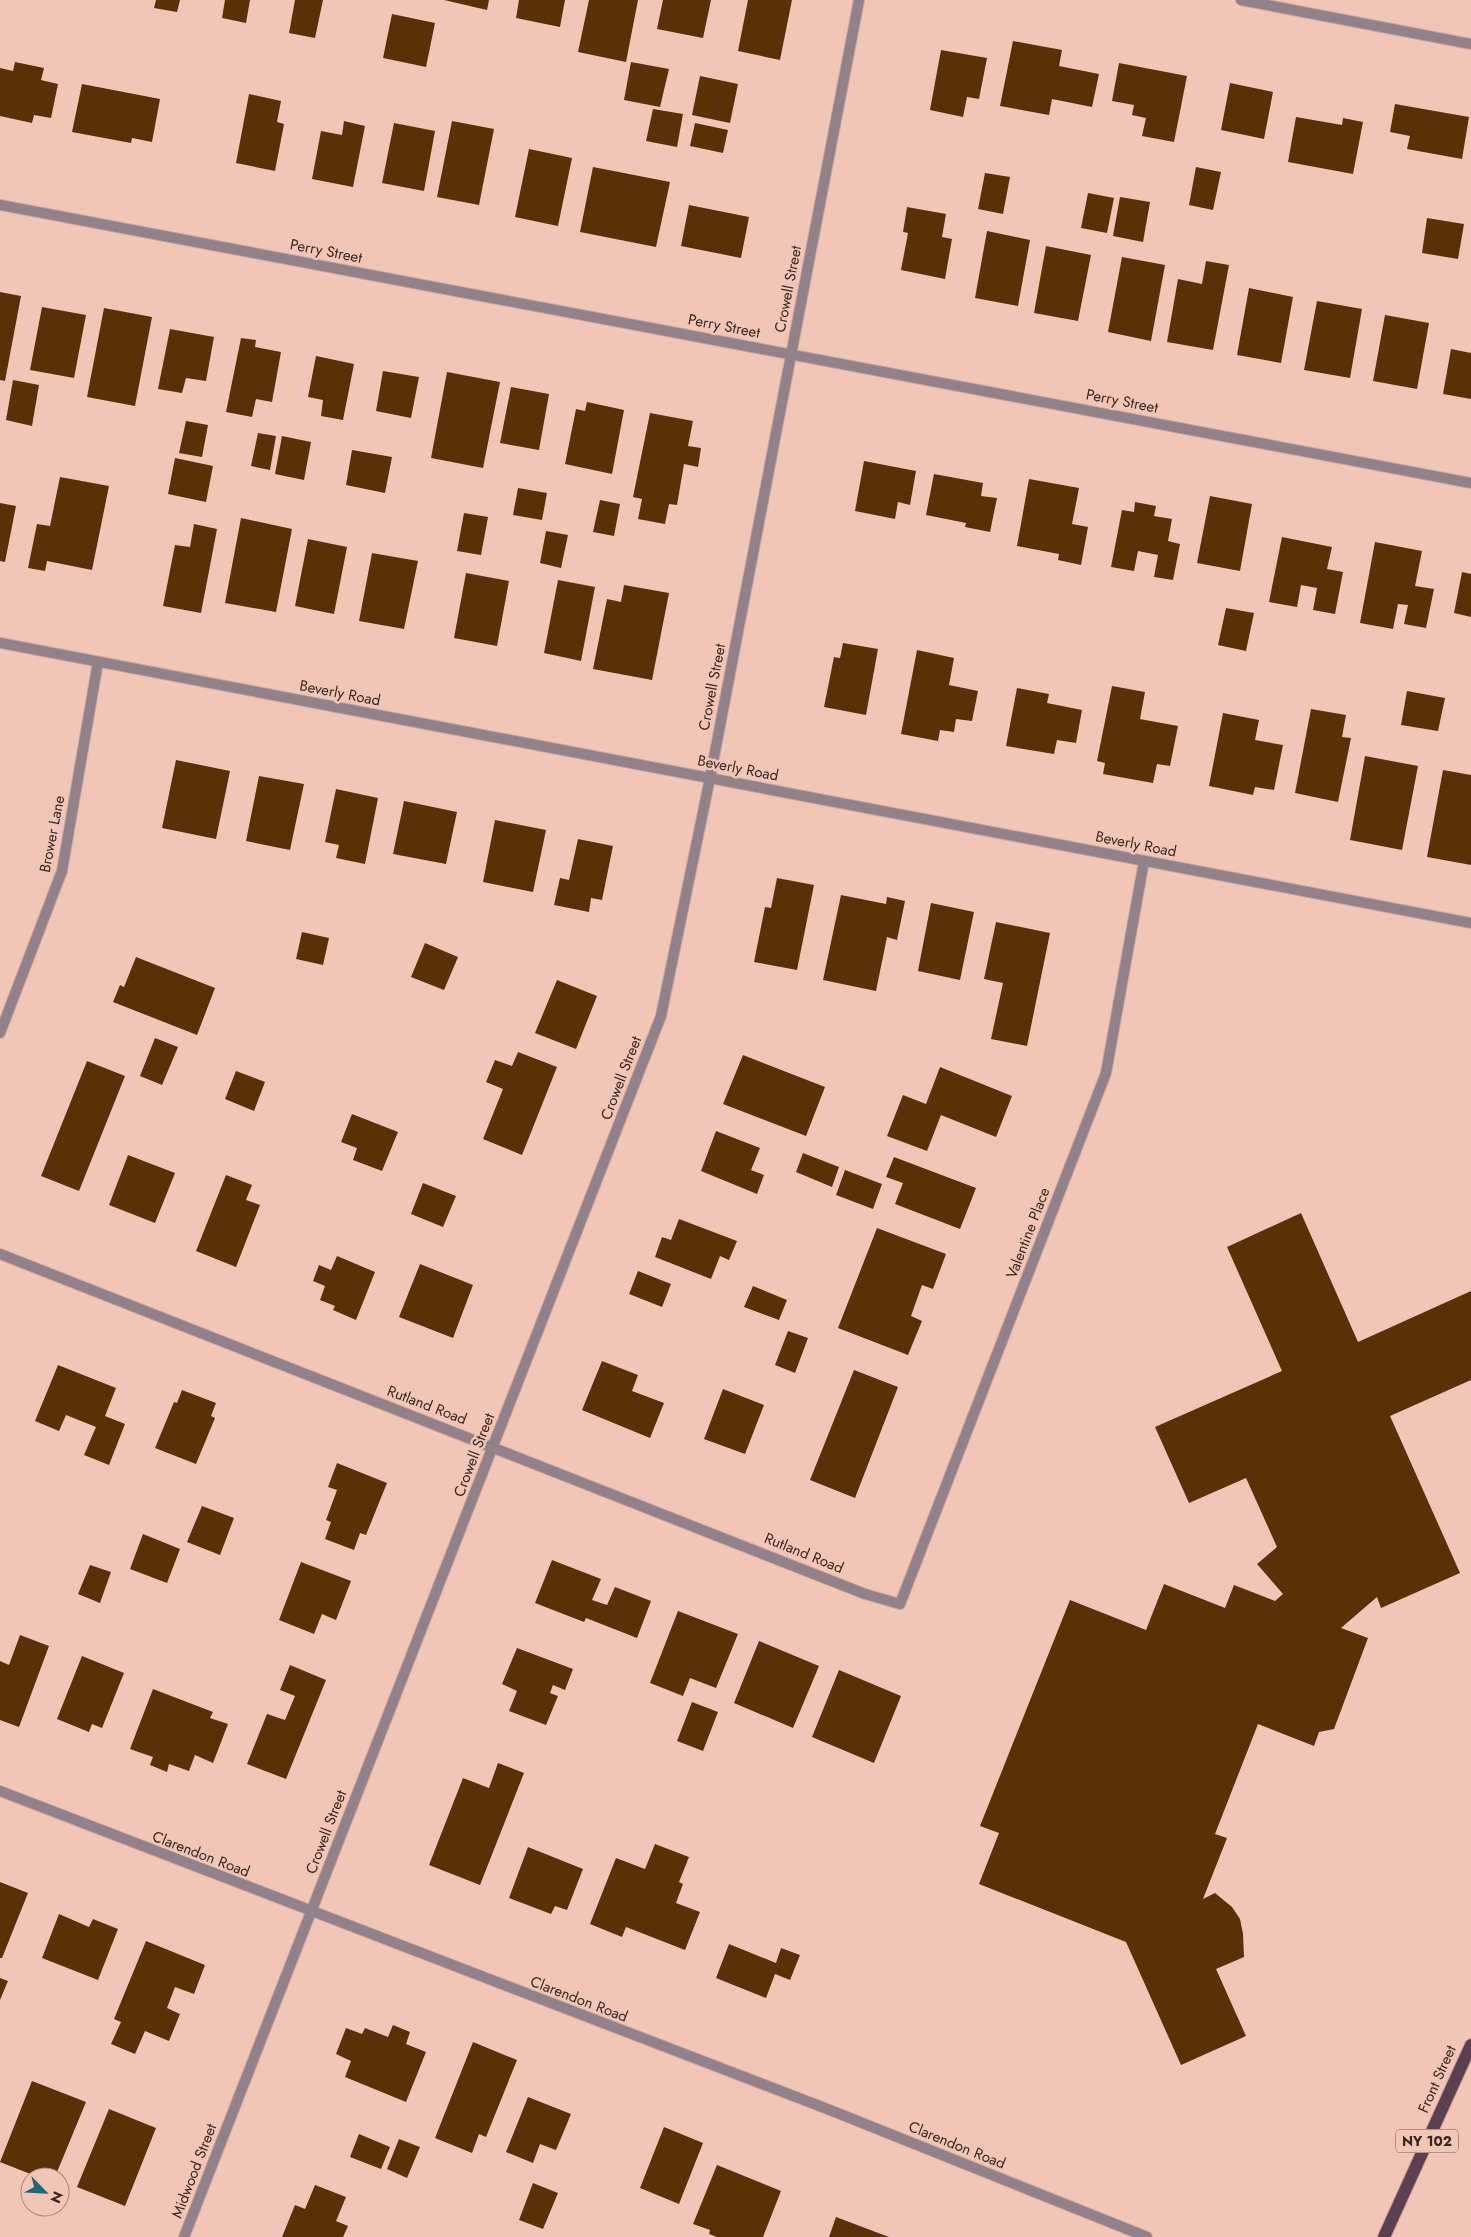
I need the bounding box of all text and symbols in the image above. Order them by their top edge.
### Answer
street label: Perry Street [288,233,364,269]
street label: Crowell Street [769,243,807,334]
street label: Perry Street [686,308,762,344]
street label: Perry Street [1084,383,1160,419]
street label: Crowell Street [693,641,731,732]
street label: Beverly Road [298,674,382,712]
street label: Beverly Road [696,749,780,787]
street label: Brower Lane [34,793,70,874]
street label: Beverly Road [1094,825,1178,863]
street label: Crowell Street [595,1033,647,1123]
street label: Valentine Place [1001,1184,1056,1282]
street label: Rutland Road [384,1380,470,1430]
street label: Crowell Street [448,1410,500,1500]
street label: Rutland Road [761,1527,847,1579]
street label: Crowell Street [300,1787,352,1877]
street label: Clarendon Road [149,1825,253,1883]
street label: Clarendon Road [527,1970,631,2028]
street label: Front Street [1412,2041,1462,2116]
street label: Clarendon Road [905,2116,1009,2174]
street label: Midwood Street [166,2120,222,2222]
road number: NY 102 [1396,2130,1458,2152]
north arrow [20,2167,70,2217]
text: N [45,2188,68,2206]

